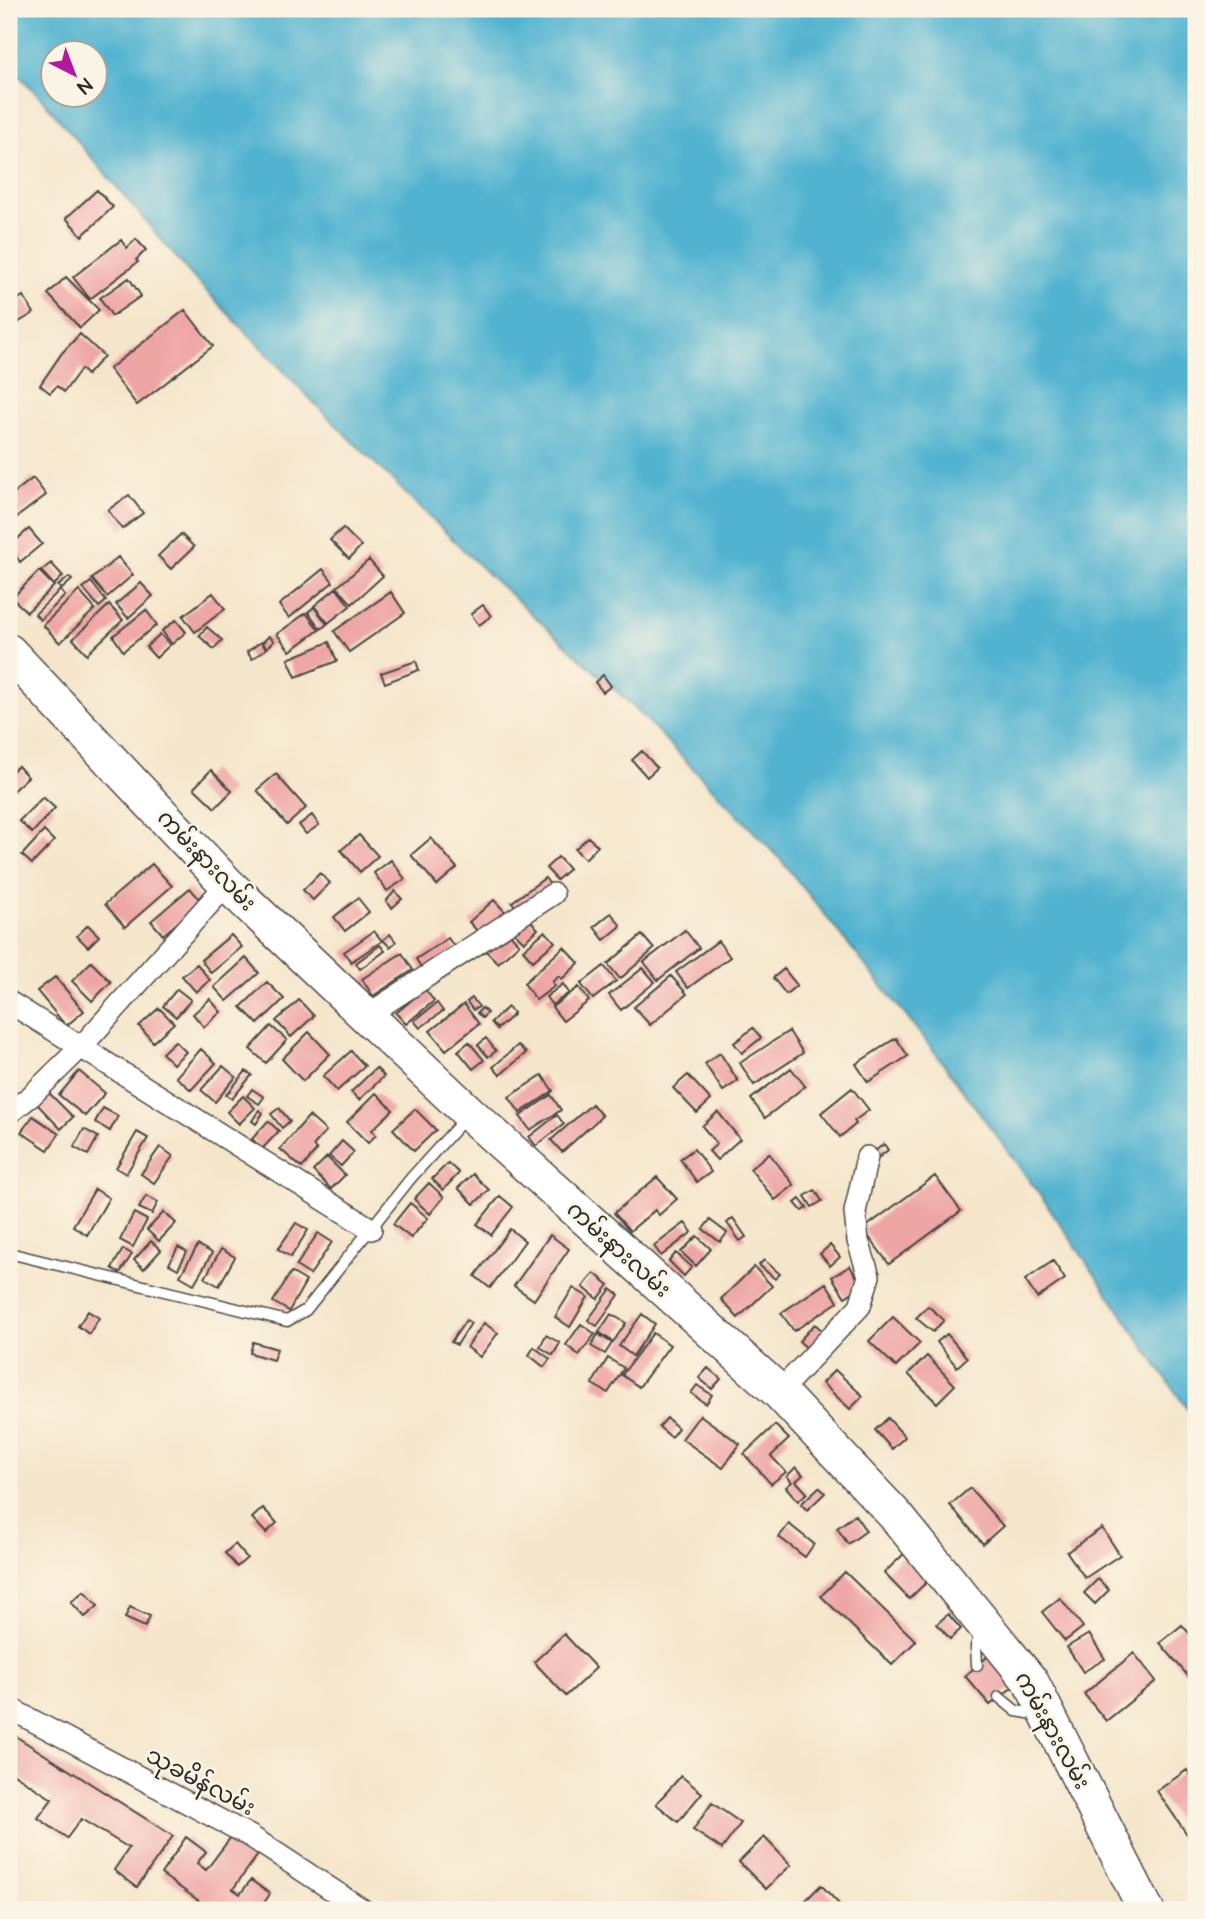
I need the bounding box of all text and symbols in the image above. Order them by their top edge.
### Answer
north arrow [38,38,108,108]
text: N [71,71,98,100]
street label: ကမ်းနားလမ်း [148,802,264,920]
street label: ကမ်းနားလမ်း [558,1194,678,1307]
street label: ကမ်းနားလမ်း [1005,1665,1099,1796]
street label: သုခမိန်လမ်း [139,1739,261,1826]

